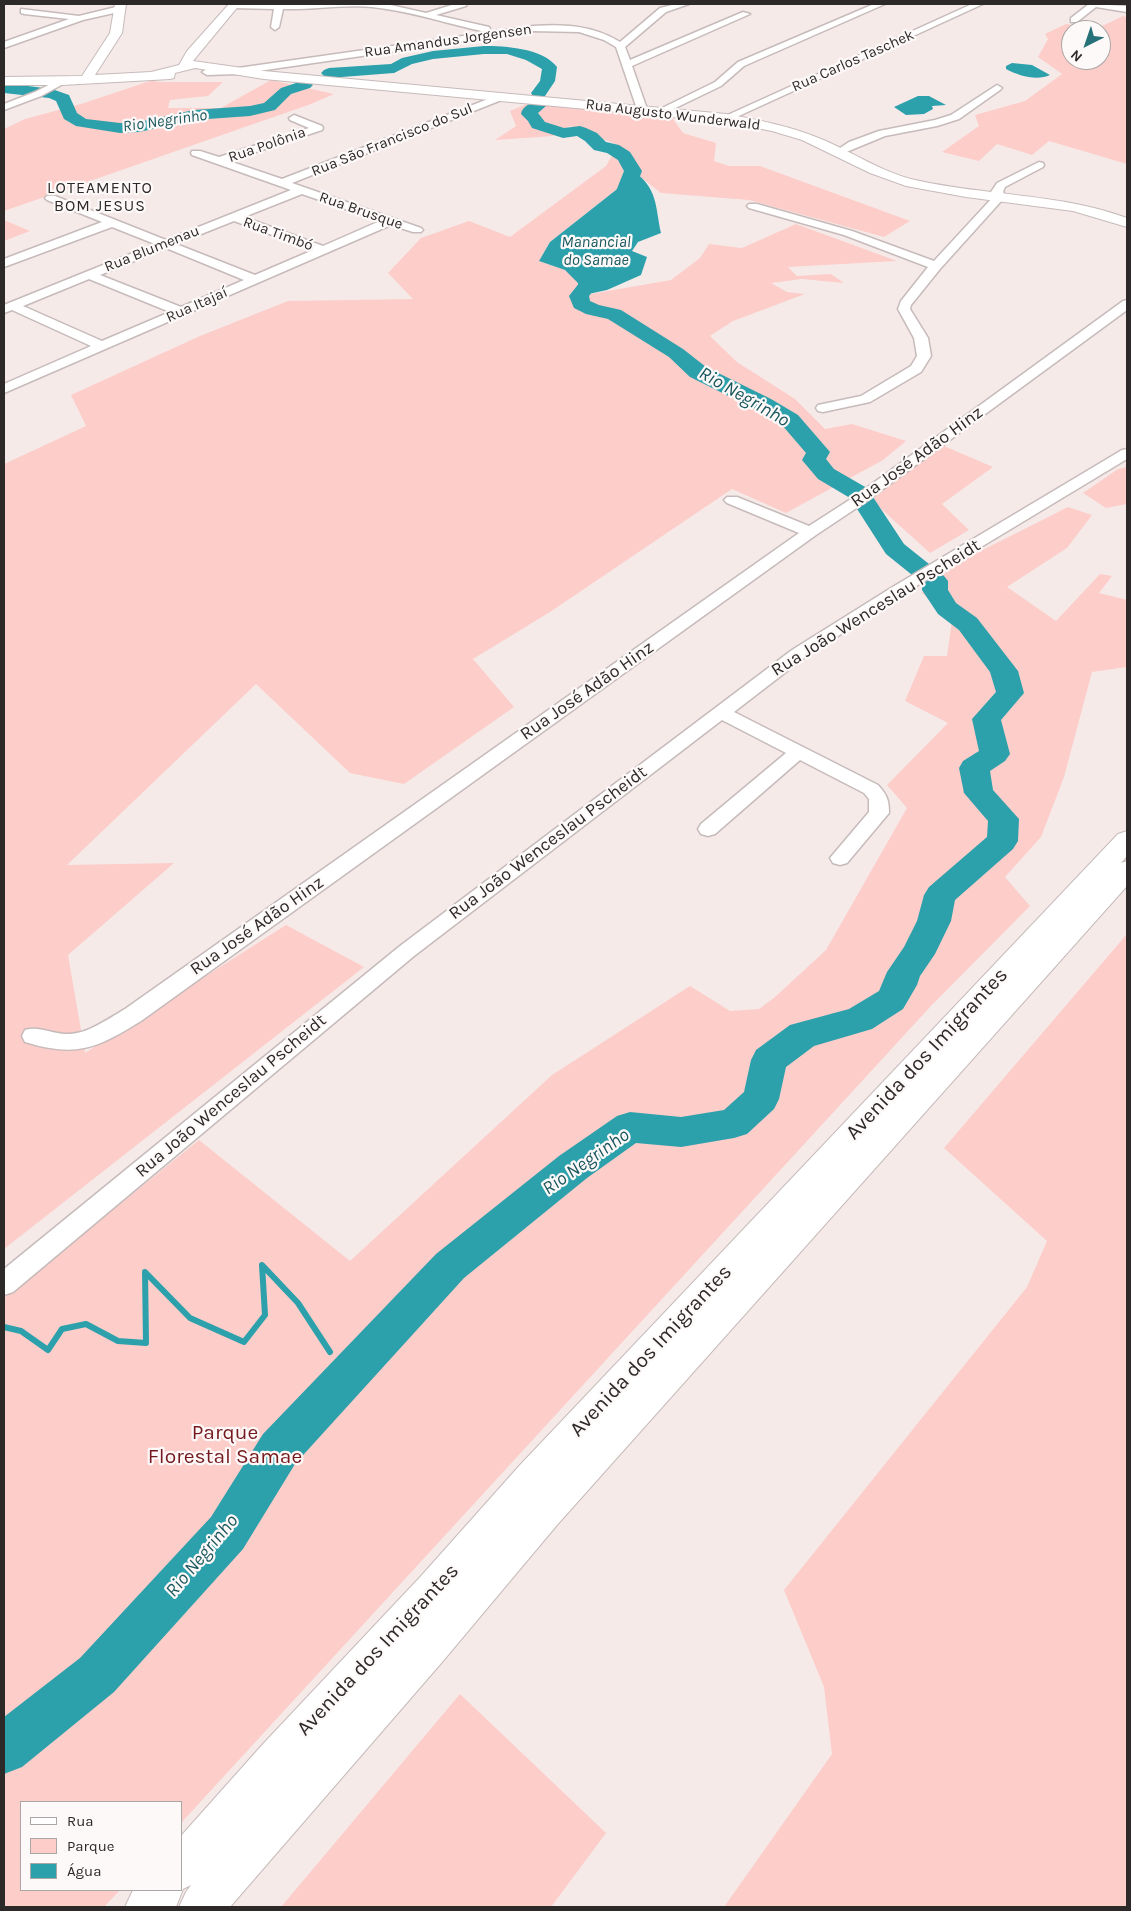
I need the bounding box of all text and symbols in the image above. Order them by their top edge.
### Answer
street label: Rua Amandus Jorgensen [363,20,533,62]
north arrow [1061,20,1111,70]
street label: Rua Carlos Taschek [789,26,917,96]
text: N [1067,46,1086,66]
street label: Rua Augusto Wunderwald [585,95,761,135]
street label: Rua São Francisco do Sul [309,99,475,181]
water label: Rio Negrinho [122,106,208,136]
street label: Rua Polônia [226,123,308,167]
district label: LOTEAMENTO BOM JESUS [46,178,154,216]
street label: Rua Brusque [317,188,405,234]
street label: Rua Timbó [241,213,315,255]
street label: Rua Blumenau [102,222,202,276]
water label: Manancial do Samae [561,232,631,270]
street label: Rua Itajaí [163,283,231,327]
water label: Rio Negrinho [695,362,793,432]
street label: Rua José Adão Hinz [847,402,987,512]
street label: Rua João Wenceslau Pscheidt [767,535,985,681]
street label: Rua José Adão Hinz [516,637,658,745]
street label: Rua João Wenceslau Pscheidt [445,761,651,925]
street label: Rua José Adão Hinz [186,872,328,980]
street label: Avenida dos Imigrantes [841,963,1013,1145]
street label: Rua João Wenceslau Pscheidt [131,1010,331,1182]
water label: Rio Negrinho [538,1124,634,1200]
street label: Avenida dos Imigrantes [565,1260,737,1442]
park label: Parque Florestal Samae [148,1420,302,1470]
water label: Rio Negrinho [161,1510,243,1602]
street label: Avenida dos Imigrantes [292,1559,464,1741]
legend [20,1801,182,1891]
text: Rua [67,1812,94,1830]
text: Parque [67,1837,115,1855]
text: Água [67,1862,101,1880]

